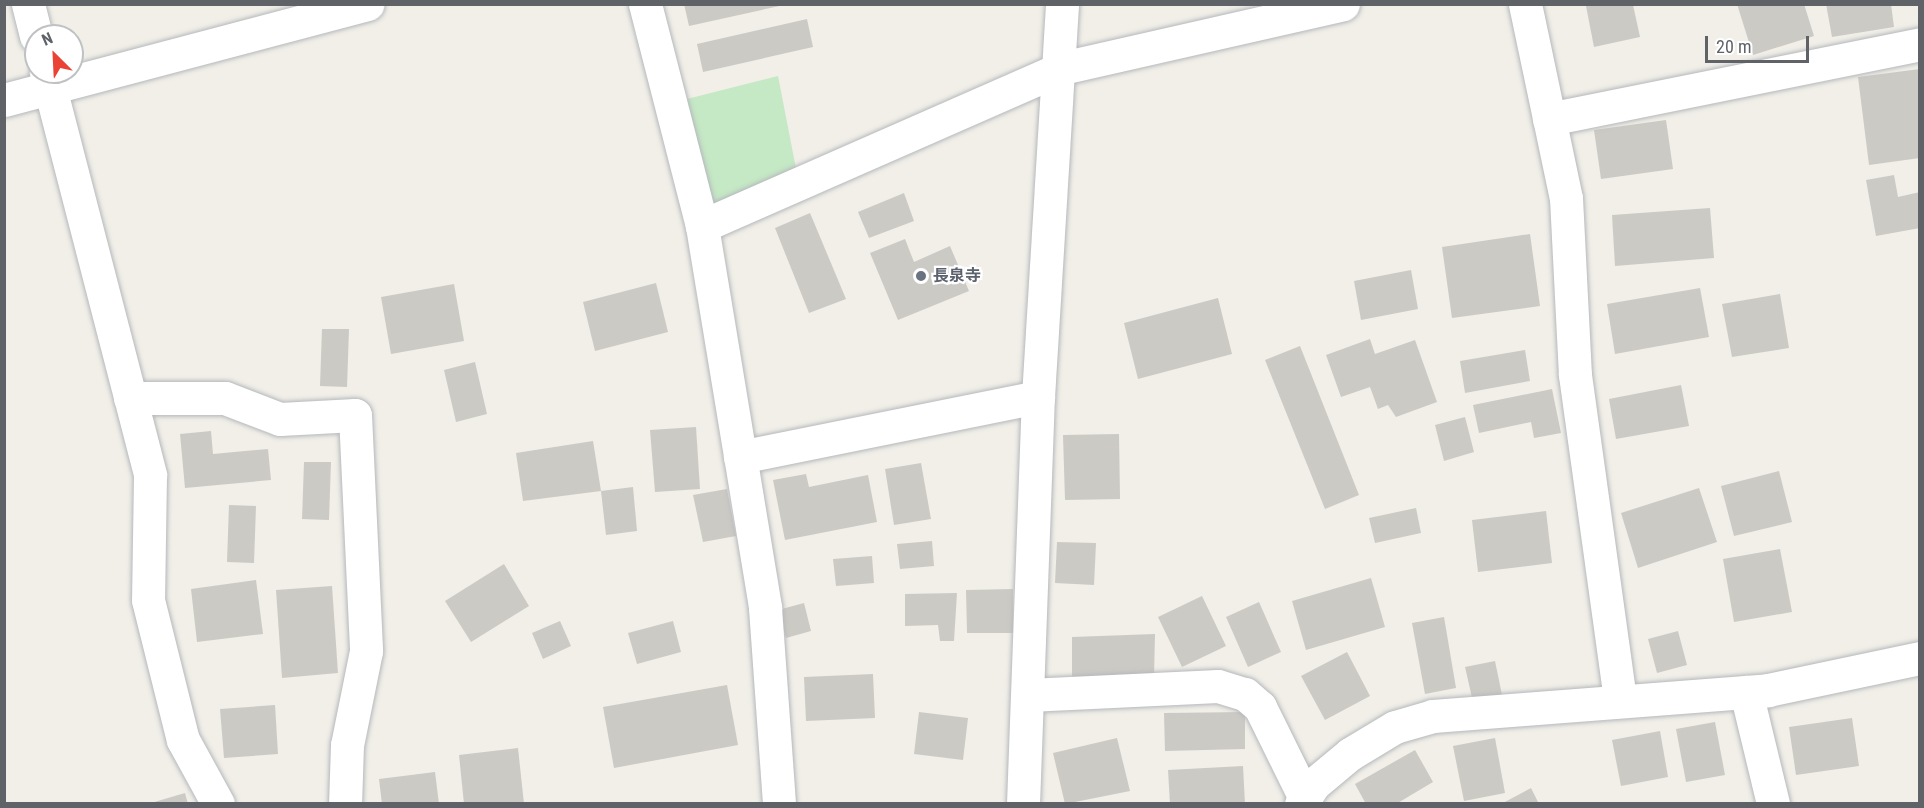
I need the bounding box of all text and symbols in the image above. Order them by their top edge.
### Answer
north arrow [24,24,84,84]
scale bar [1708,24,1812,62]
text: N [39,28,56,50]
text: 20 m [1716,36,1751,57]
place label: 長泉寺 [933,266,981,286]
marker: 長泉寺 [914,269,928,283]

